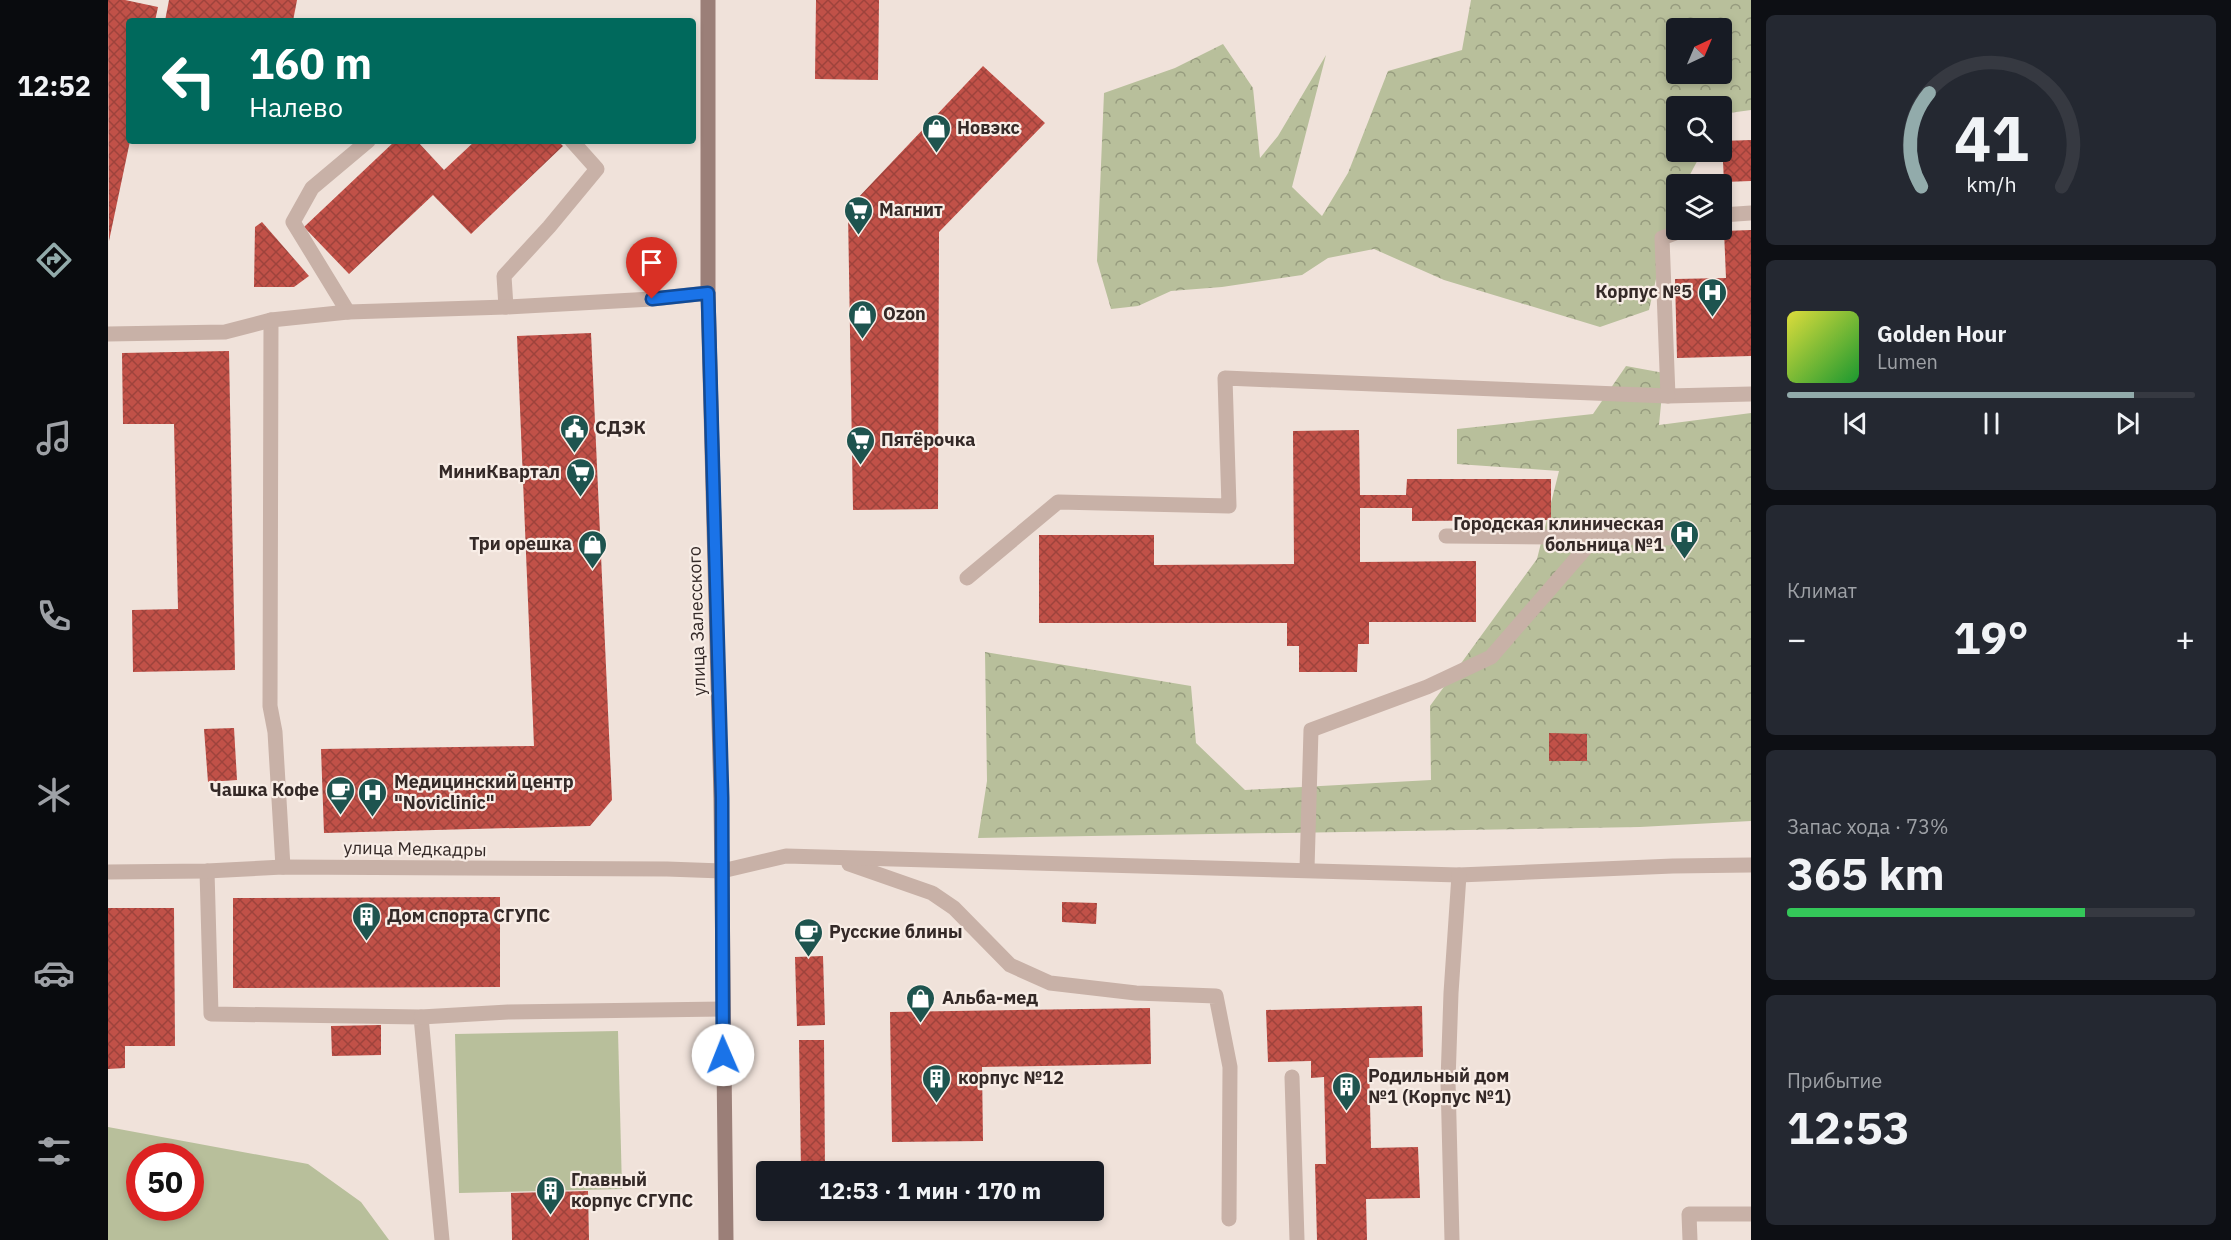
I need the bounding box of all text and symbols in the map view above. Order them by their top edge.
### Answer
north arrow [1666,18,1732,84]
map controls [1666,18,1732,240]
text: 160 m [249,36,372,91]
icon: left [150,42,228,120]
text: 12:52 [17,68,91,103]
text: Налево [249,89,343,124]
button: search [1666,96,1732,162]
text: 41 [1954,97,2028,178]
shop icon: Новэкс [920,112,952,154]
place label: Новэкс [957,116,1020,139]
text: km/h [1966,170,2016,198]
button: layers [1666,174,1732,240]
supermarket icon: Магнит [842,194,874,236]
place label: Магнит [879,198,943,221]
pin [626,237,677,299]
icon: directions [33,239,75,281]
icon: arrive [635,246,668,279]
hospital icon: Корпус №5 [1697,276,1729,318]
place label: Корпус №5 [1595,280,1692,303]
shop icon: Ozon [846,298,878,340]
place label: Ozon [883,302,926,325]
text: Golden Hour [1877,319,2006,348]
text: Lumen [1877,348,1938,375]
icon: previous [1839,407,1872,440]
icon: pause [1975,407,2008,440]
icon: next [2111,407,2144,440]
public building icon: СДЭК [558,412,590,454]
place label: СДЭК [595,416,646,439]
icon: music [33,417,75,459]
supermarket icon: Пятёрочка [844,424,876,466]
place label: Пятёрочка [881,428,975,451]
supermarket icon: МиниКвартал [565,456,597,498]
place label: МиниКвартал [439,460,560,483]
place label: Городская клиническая больница №1 [1453,512,1664,556]
hospital icon: Городская клиническая больница №1 [1669,518,1701,560]
shop icon: Три орешка [577,528,609,570]
place label: Три орешка [469,532,572,555]
street label: улица Залесского [682,546,711,696]
text: Климат [1787,577,1857,604]
icon: phone [33,595,75,637]
text: 19° [1953,608,2029,666]
text: − [1787,617,1807,660]
text: + [2175,617,2195,660]
place label: Медицинский центр "Noviclinic" [394,770,574,814]
icon: climate [33,774,75,816]
cafe icon: Чашка Кофе [324,774,356,816]
hospital icon: Медицинский центр "Noviclinic" [357,776,389,818]
place label: Чашка Кофе [210,778,319,801]
text: Запас хода · 73% [1787,813,1949,840]
street label: улица Медкадры [343,836,487,861]
text: 365 km [1787,844,1945,902]
building icon: Дом спорта СГУПС [350,900,382,942]
place label: Дом спорта СГУПС [387,904,551,927]
cafe icon: Русские блины [792,916,824,958]
place label: Русские блины [829,920,962,943]
icon: car [33,952,75,994]
shop icon: Альба-мед [905,982,937,1024]
place label: Альба-мед [942,986,1038,1009]
position arrow [691,1023,755,1087]
building icon: корпус №12 [921,1062,953,1104]
place label: Родильный дом №1 (Корпус №1) [1368,1064,1511,1108]
place label: корпус №12 [958,1066,1064,1089]
text: Прибытие [1787,1067,1882,1094]
building icon: Родильный дом №1 (Корпус №1) [1331,1070,1363,1112]
text: 12:53 [1787,1098,1910,1156]
icon: filters [33,1130,75,1172]
speed limit sign: 50 [126,1143,204,1221]
place label: Главный корпус СГУПС [571,1168,694,1212]
building icon: Главный корпус СГУПС [534,1174,566,1216]
text: 12:53 · 1 мин · 170 m [819,1176,1041,1205]

